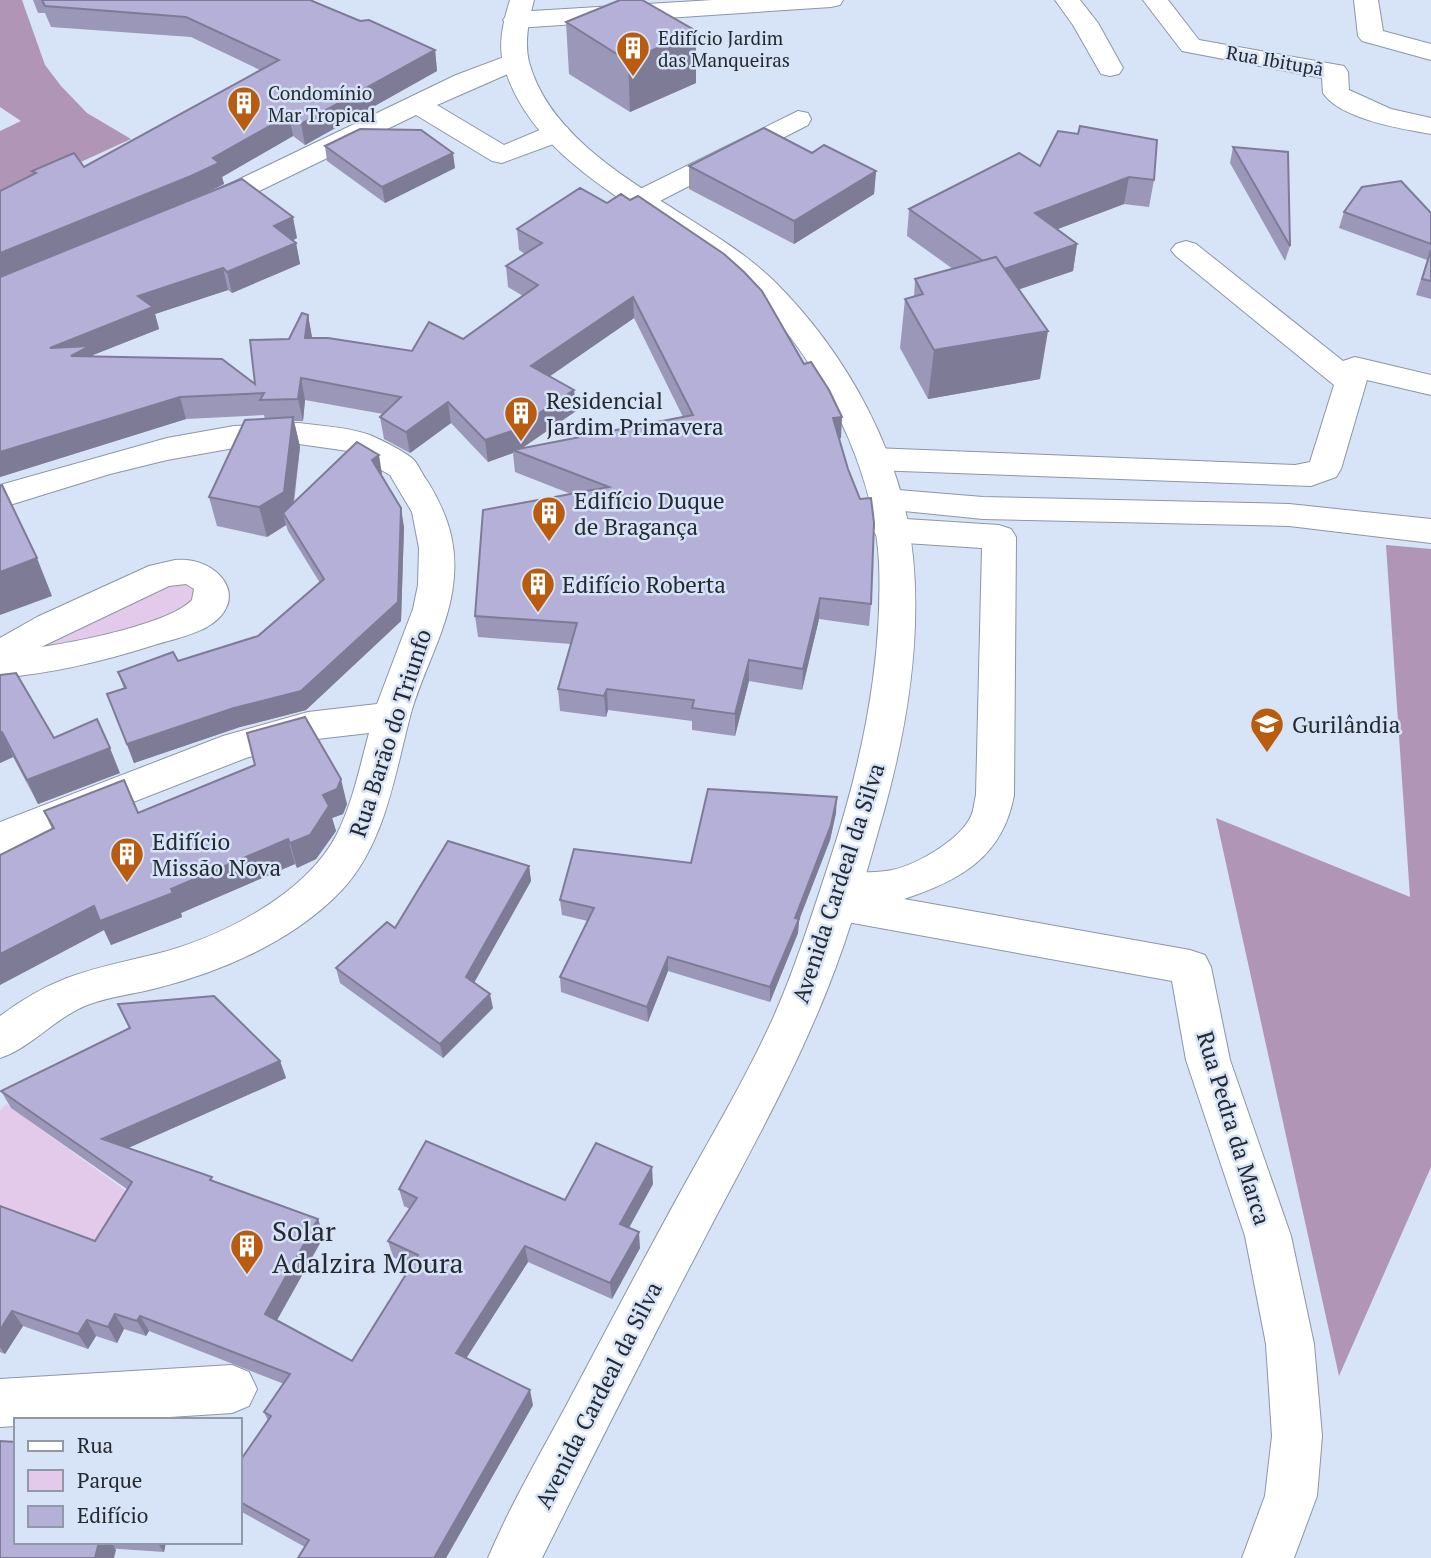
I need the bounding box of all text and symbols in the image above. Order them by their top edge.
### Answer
place label: Edifício Jardim das Manqueiras [658,25,790,72]
building icon: Edifício Jardim das Manqueiras [614,29,652,78]
street label: Rua Ibitupã [1224,39,1326,81]
place label: Condomínio Mar Tropical [268,80,376,127]
building icon: Condomínio Mar Tropical [225,84,263,133]
place label: Residencial Jardim Primavera [546,385,724,442]
building icon: Residencial Jardim Primavera [502,394,540,443]
place label: Edifício Duque de Bragança [574,485,725,542]
building icon: Edifício Duque de Bragança [530,494,568,543]
building icon: Edifício Roberta [519,565,557,614]
place label: Edifício Roberta [562,569,726,600]
street label: Rua Barão do Triunfo [342,625,438,841]
school or university icon: Gurilândia [1248,705,1286,754]
place label: Gurilândia [1292,709,1401,740]
street label: Avenida Cardeal da Silva [785,759,892,1007]
place label: Edifício Missão Nova [152,826,282,883]
building icon: Edifício Missão Nova [108,835,146,884]
street label: Rua Pedra da Marca [1190,1027,1278,1229]
place label: Solar Adalzira Moura [272,1212,464,1281]
building icon: Solar Adalzira Moura [228,1227,266,1276]
street label: Avenida Cardeal da Silva [527,1276,669,1514]
legend [14,1418,242,1544]
text: Rua [77,1431,113,1459]
text: Parque [77,1466,142,1494]
text: Edifício [77,1501,148,1529]

